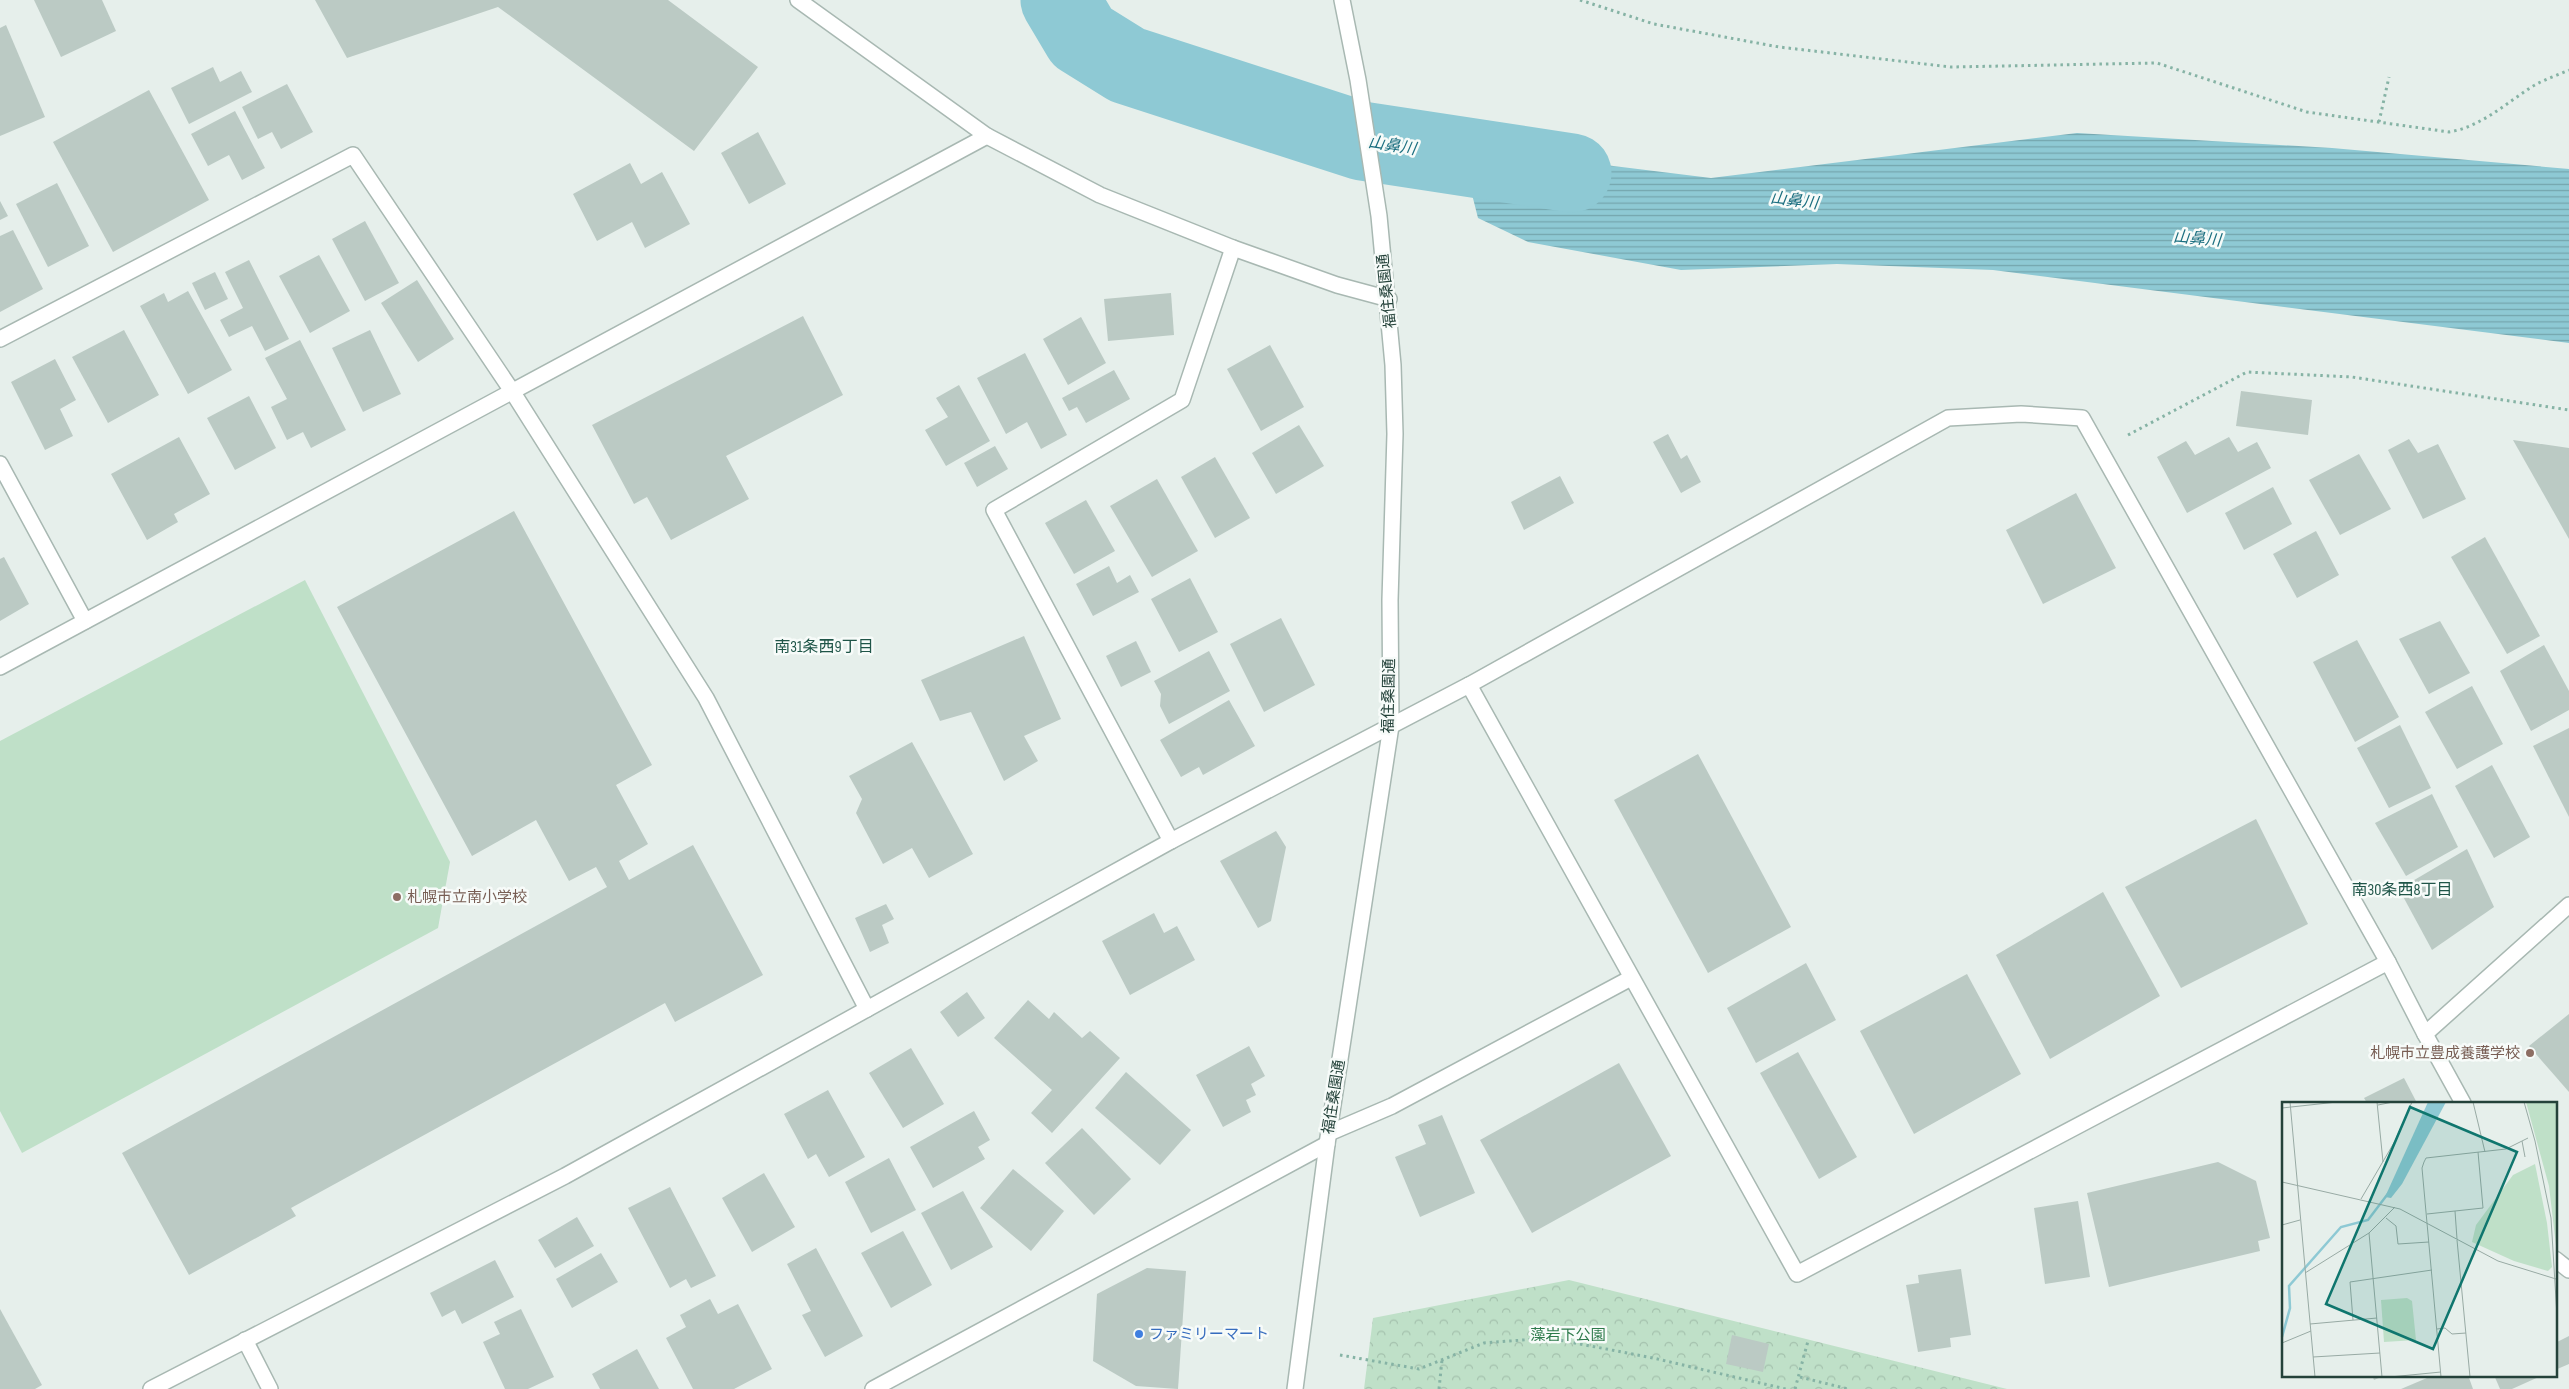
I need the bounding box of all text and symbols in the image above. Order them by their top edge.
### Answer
water label: 山鼻川 [1367,133,1419,159]
water label: 山鼻川 [1769,189,1821,214]
water label: 山鼻川 [2172,227,2224,251]
street label: 福住桑園通 [1374,253,1400,329]
district label: 南31条西9丁目 [774,638,874,657]
street label: 福住桑園通 [1379,658,1399,734]
district label: 南30条西8丁目 [2352,881,2452,900]
place label: 札幌市立南小学校 [407,888,527,907]
marker: 札幌市立南小学校 [391,891,403,903]
place label: 札幌市立豊成養護学校 [2370,1044,2520,1063]
marker: 札幌市立豊成養護学校 [2524,1047,2536,1059]
street label: 福住桑園通 [1319,1058,1349,1136]
inset map [2282,1102,2556,1376]
place label: ファミリーマート [1149,1325,1269,1344]
park label: 藻岩下公園 [1530,1326,1606,1345]
marker: ファミリーマート [1133,1328,1145,1340]

